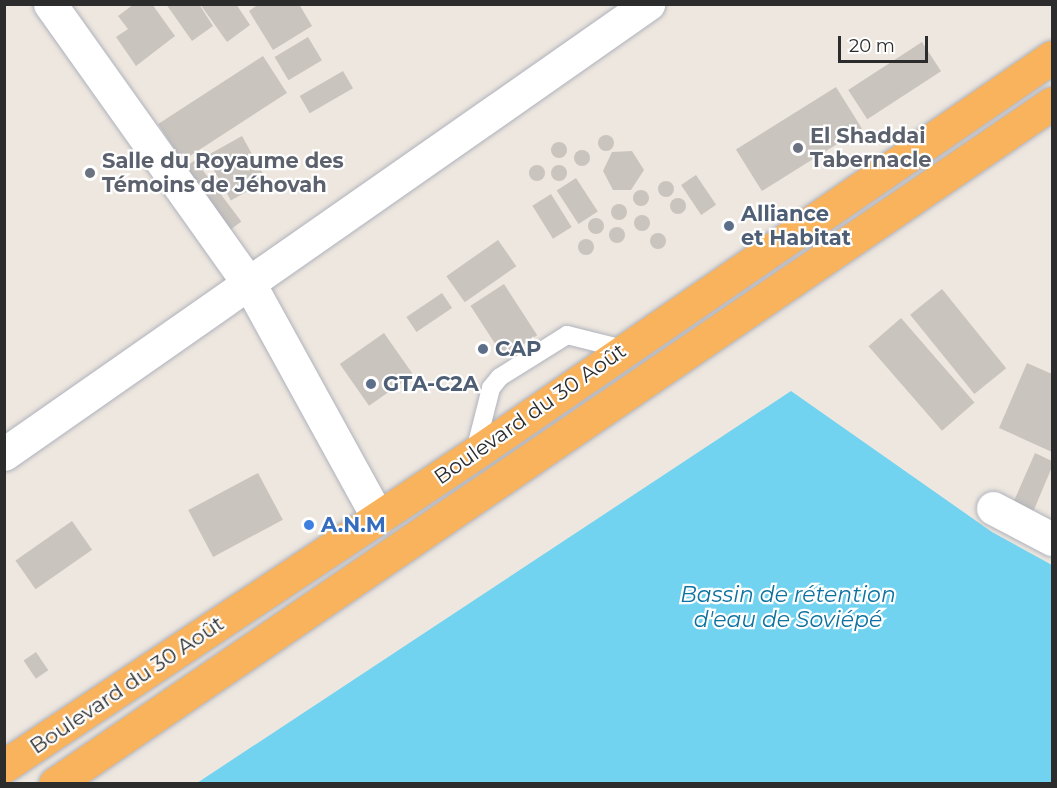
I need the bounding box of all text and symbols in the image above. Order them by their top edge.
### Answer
scale bar [841,24,931,62]
text: 20 m [849,35,895,57]
place label: El Shaddai Tabernacle [810,123,932,173]
marker: El Shaddai Tabernacle [791,141,805,155]
place label: Salle du Royaume des Témoins de Jéhovah [102,148,344,198]
marker: Salle du Royaume des Témoins de Jéhovah [83,166,97,180]
place label: Alliance et Habitat [741,201,851,251]
marker: Alliance et Habitat [722,219,736,233]
place label: CAP [495,336,541,362]
street label: Boulevard du 30 Août [429,338,631,490]
marker: CAP [476,342,490,356]
place label: GTA-C2A [383,371,479,397]
marker: GTA-C2A [364,377,378,391]
place label: A.N.M [321,512,386,538]
marker: A.N.M [302,518,316,532]
water label: Bassin de rétention d'eau de Soviépé [680,581,896,632]
street label: Boulevard du 30 Août [25,611,229,759]

